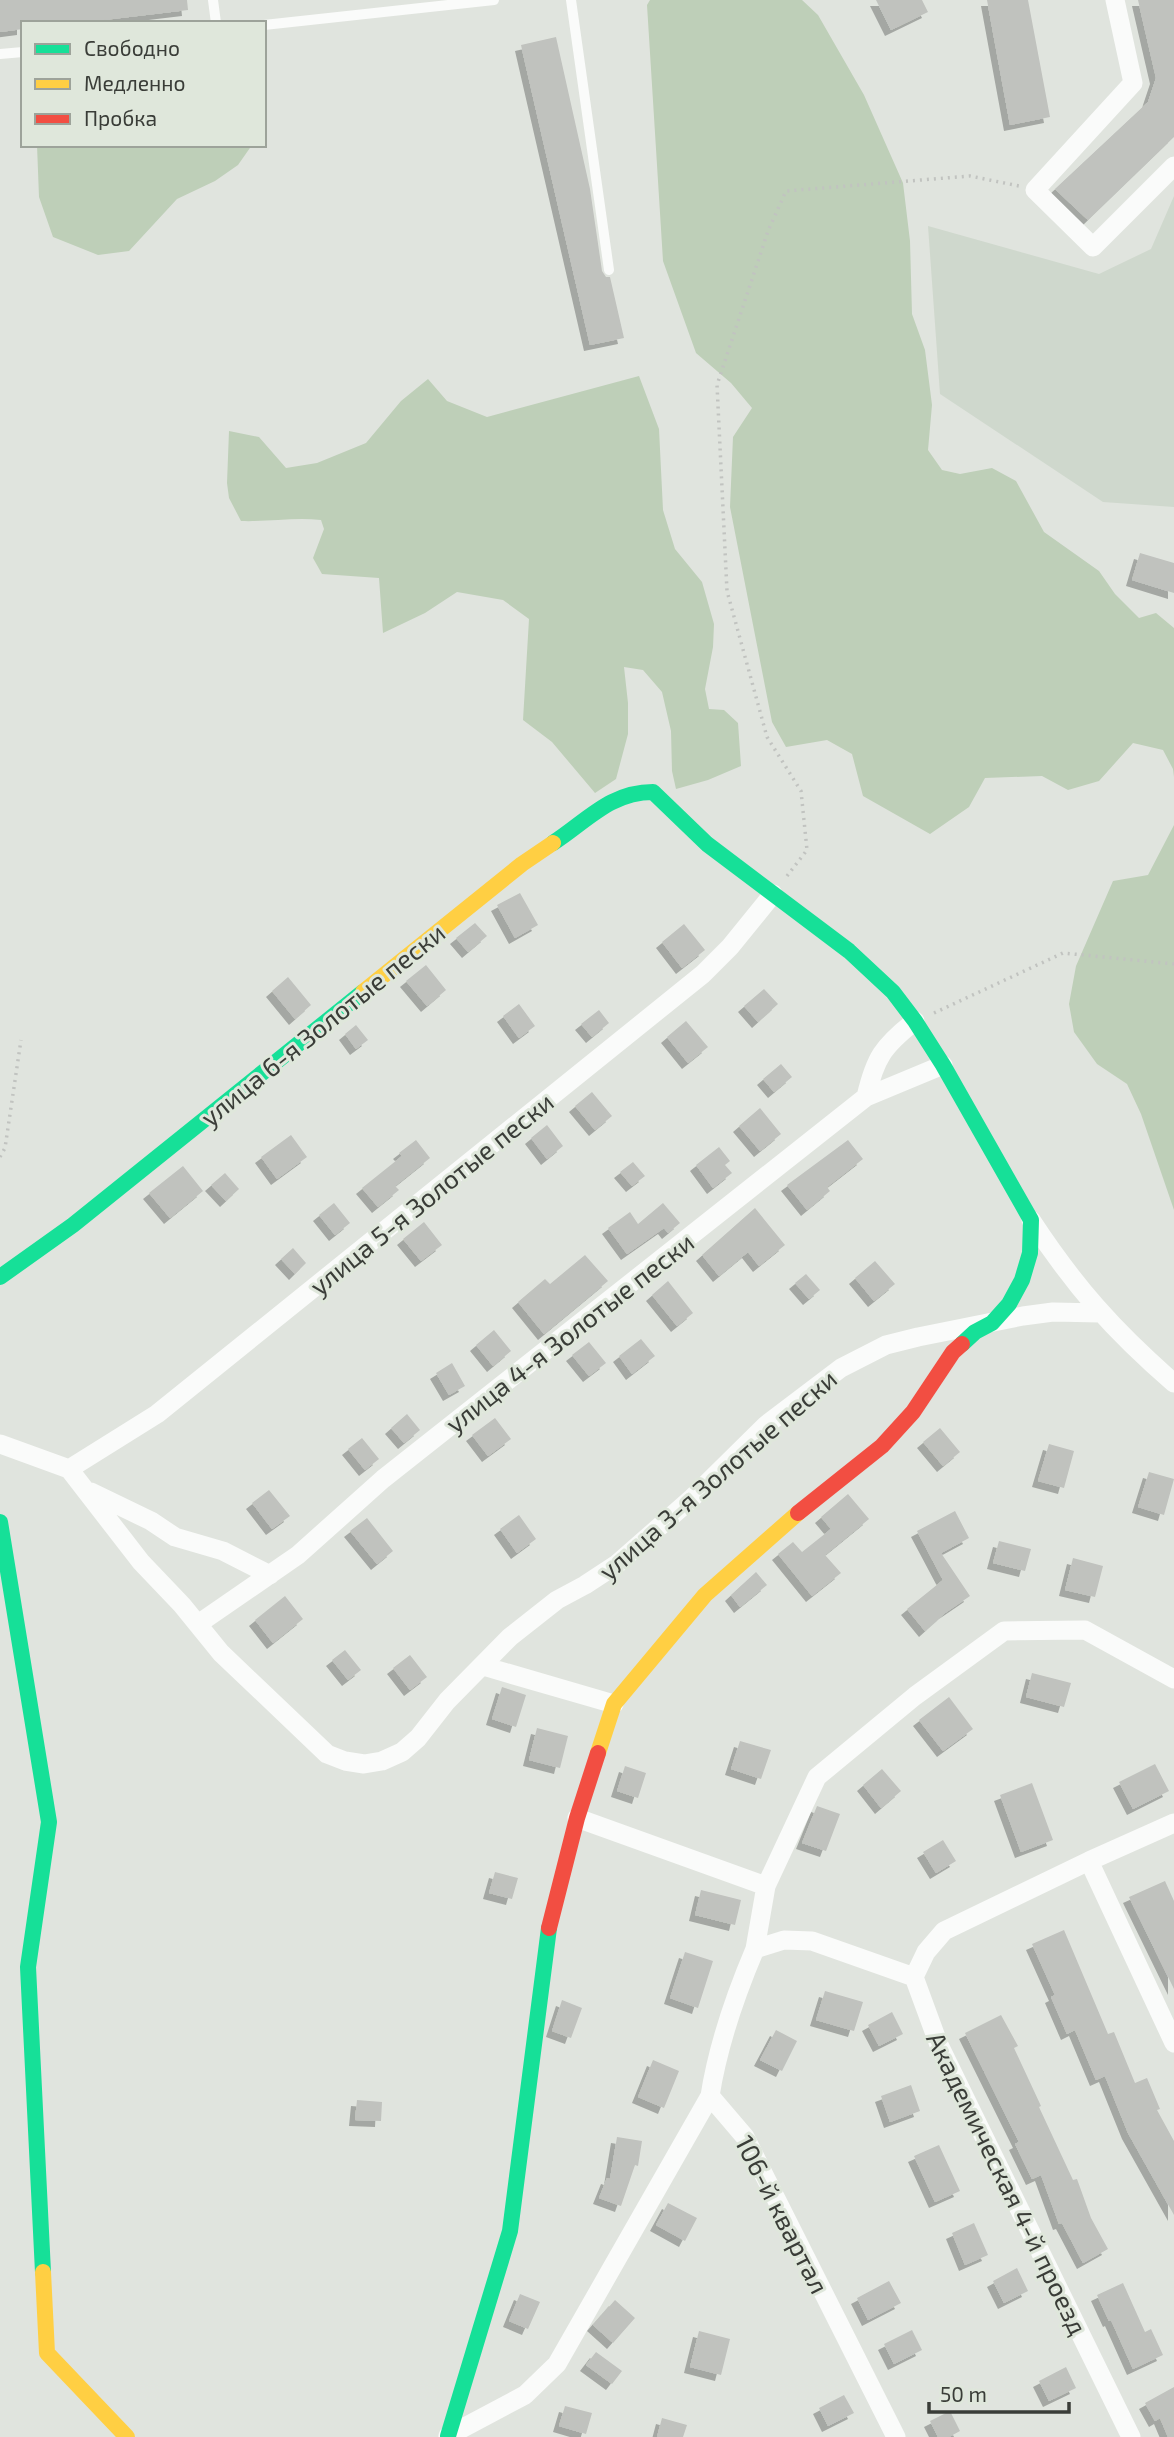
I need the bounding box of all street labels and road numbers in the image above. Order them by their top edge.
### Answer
street label: улица 6-я Золотые пески [194,916,451,1133]
street label: улица 5-я Золотые пески [303,1085,560,1302]
street label: улица 4-я Золотые пески [439,1225,700,1439]
street label: улица 3-я Золотые пески [592,1362,843,1586]
street label: Академическая 4-й проезд [921,2027,1095,2339]
street label: 106-й квартал [730,2130,836,2298]

